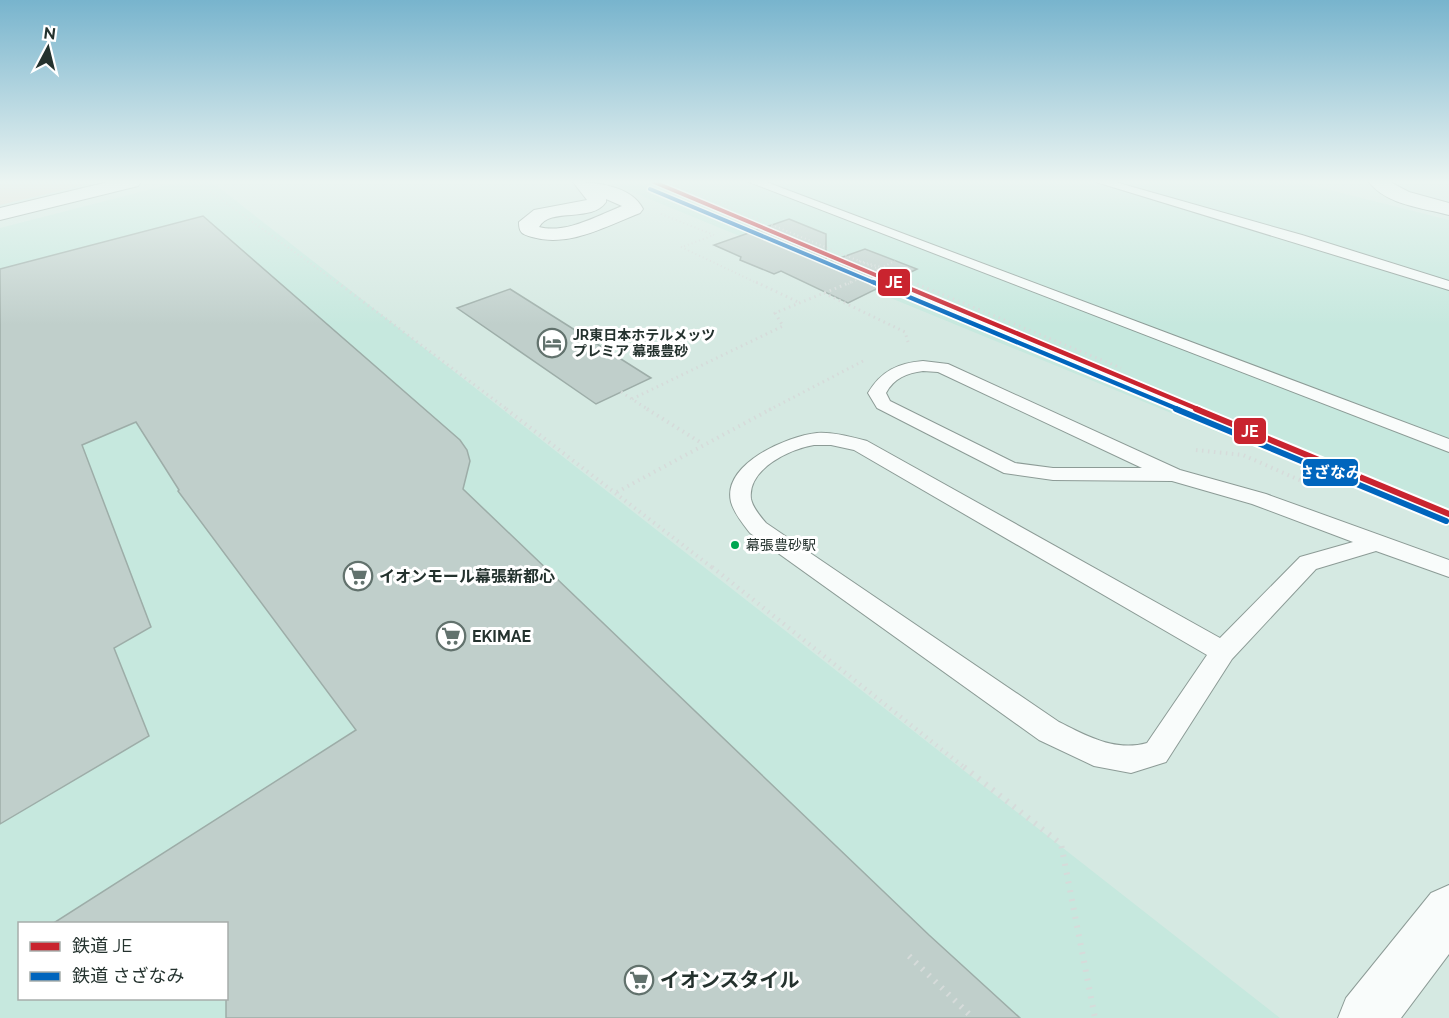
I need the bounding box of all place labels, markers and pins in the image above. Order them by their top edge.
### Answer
hotel icon: JR東日本ホテルメッツ プレミア 幕張豊砂 [536,327,568,359]
place label: JR東日本ホテルメッツ プレミア 幕張豊砂 [573,327,715,359]
place label: 幕張豊砂駅 [746,537,816,553]
marker: 幕張豊砂駅 [729,539,741,551]
supermarket icon: イオンモール幕張新都心 [342,560,374,592]
place label: イオンモール幕張新都心 [379,567,555,586]
supermarket icon: EKIMAE [435,620,467,652]
place label: EKIMAE [472,627,531,646]
supermarket icon: イオンスタイル [623,964,655,996]
place label: イオンスタイル [660,968,800,992]

